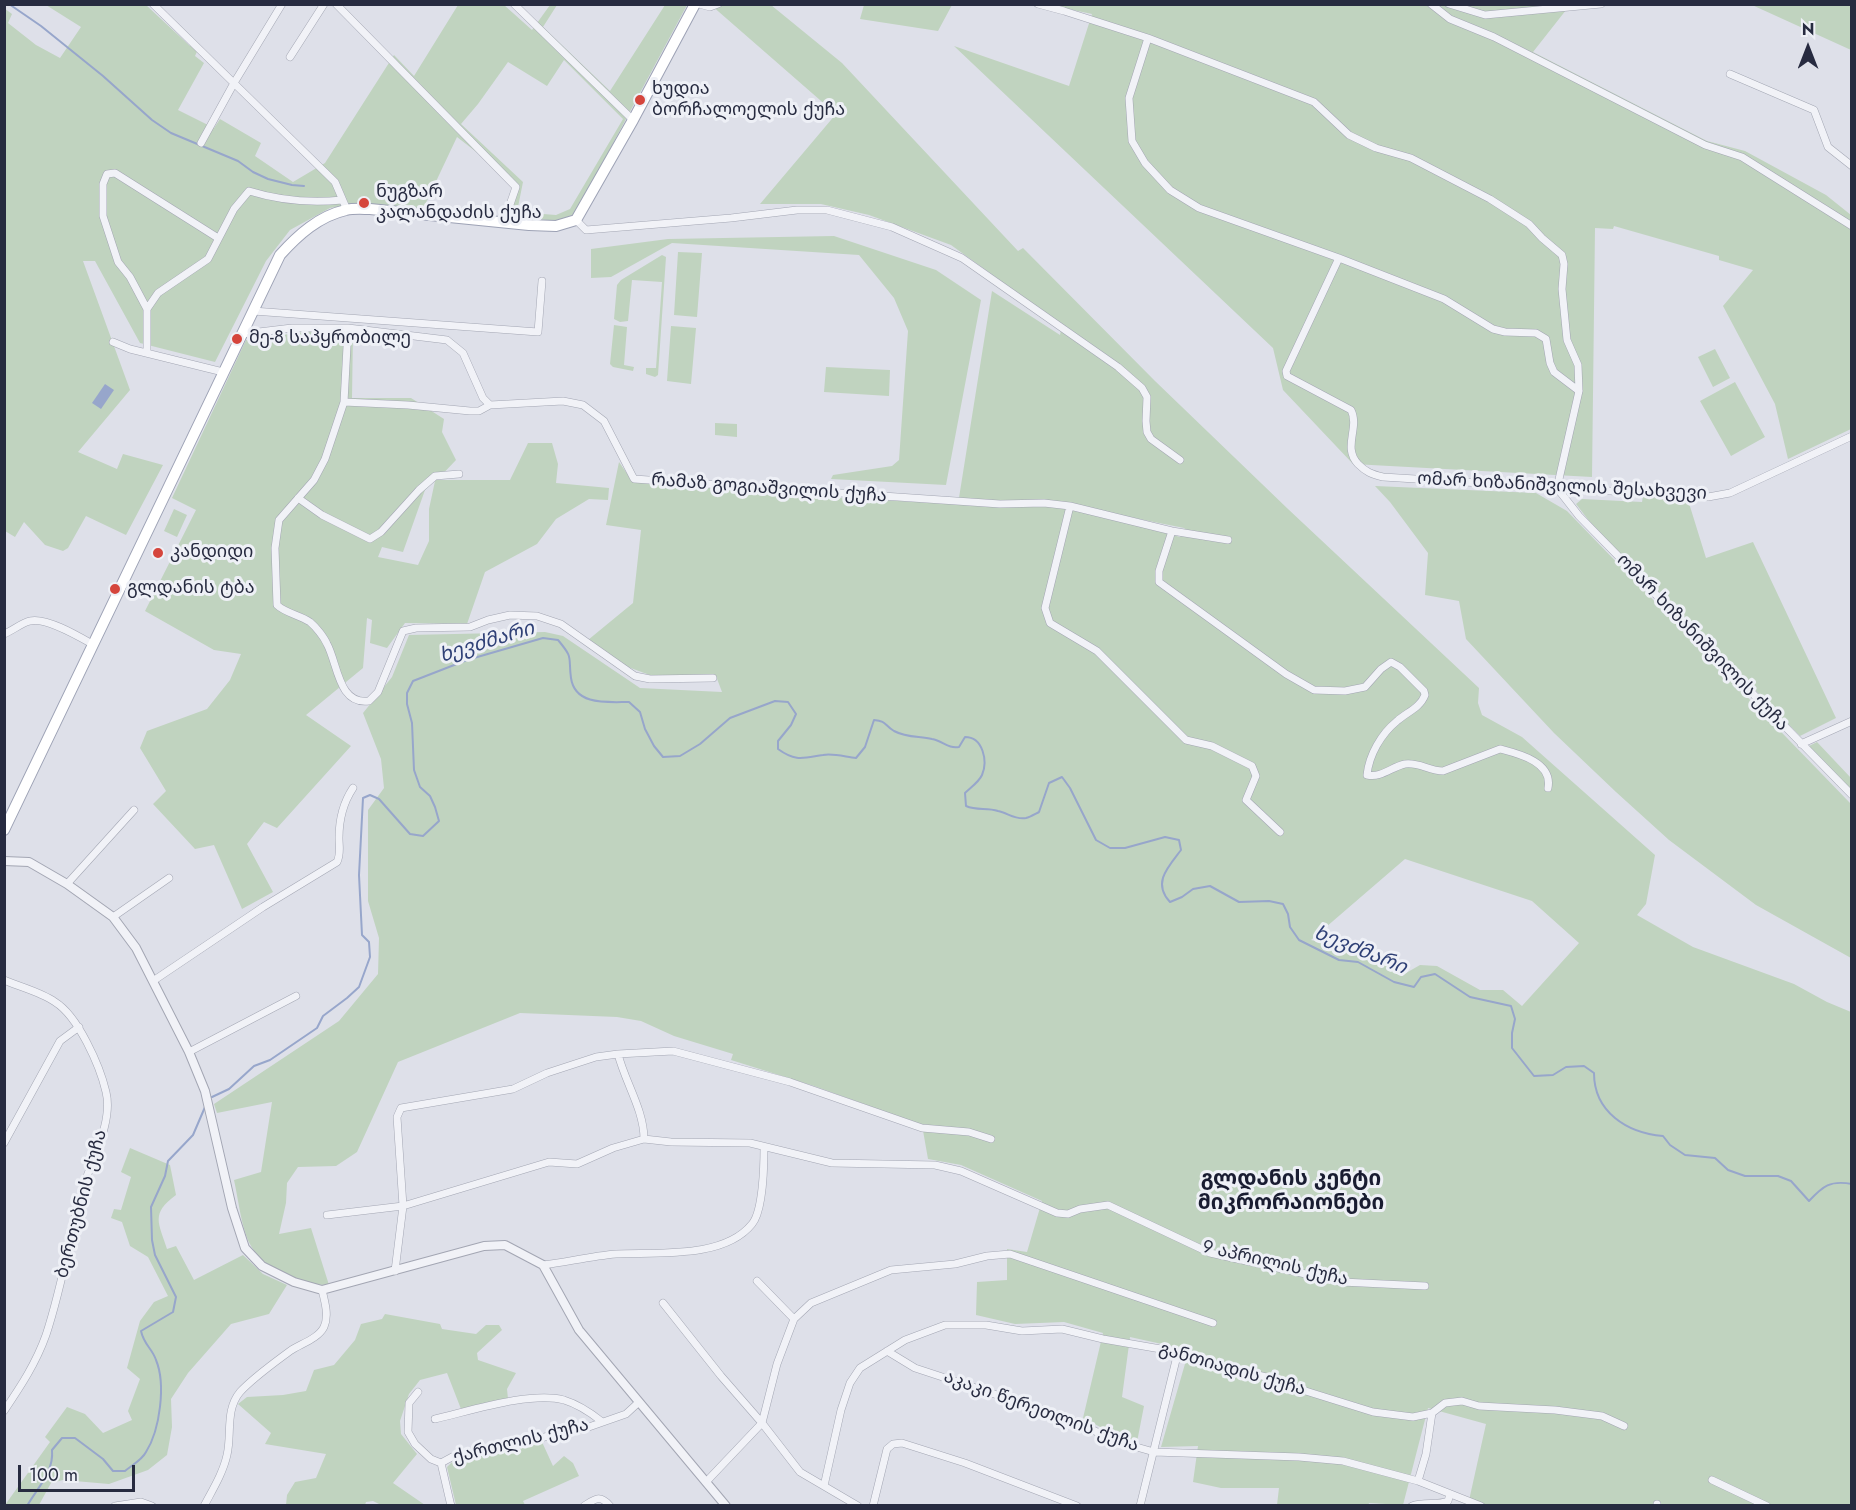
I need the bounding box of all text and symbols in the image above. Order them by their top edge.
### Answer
north arrow [1778,18,1838,78]
text: N [1802,18,1814,41]
place label: ხუდია ბორჩალოელის ქუჩა [652,79,845,122]
marker: ხუდია ბორჩალოელის ქუჩა [633,93,647,107]
place label: ნუგზარ კალანდაძის ქუჩა [376,182,542,224]
marker: ნუგზარ კალანდაძის ქუჩა [357,196,371,210]
place label: მე-8 საპყრობილე [249,328,411,350]
marker: მე-8 საპყრობილე [230,332,244,346]
street label: ომარ ხიზანიშვილის შესახვევი [1417,469,1707,505]
street label: რამაზ გოგიაშვილის ქუჩა [651,470,887,508]
place label: კანდიდი [170,542,253,564]
marker: კანდიდი [151,546,165,560]
street label: ომარ ხიზანიშვილის ქუჩა [1612,550,1792,736]
place label: გლდანის ტბა [127,578,255,600]
marker: გლდანის ტბა [108,582,122,596]
water label: ხევძმარი [437,617,537,669]
water label: ხევძმარი [1310,922,1410,980]
street label: ბერთუბნის ქუჩა [52,1127,112,1281]
district label: გლდანის კენტი მიკრორაიონები [1198,1167,1384,1217]
street label: 9 აპრილის ქუჩა [1200,1237,1350,1291]
street label: განთიადის ქუჩა [1156,1339,1308,1401]
street label: აკაკი წერეთლის ქუჩა [941,1367,1141,1457]
street label: ქართლის ქუჩა [451,1415,591,1469]
scale bar [21,1453,138,1491]
text: 100 m [29,1462,78,1488]

